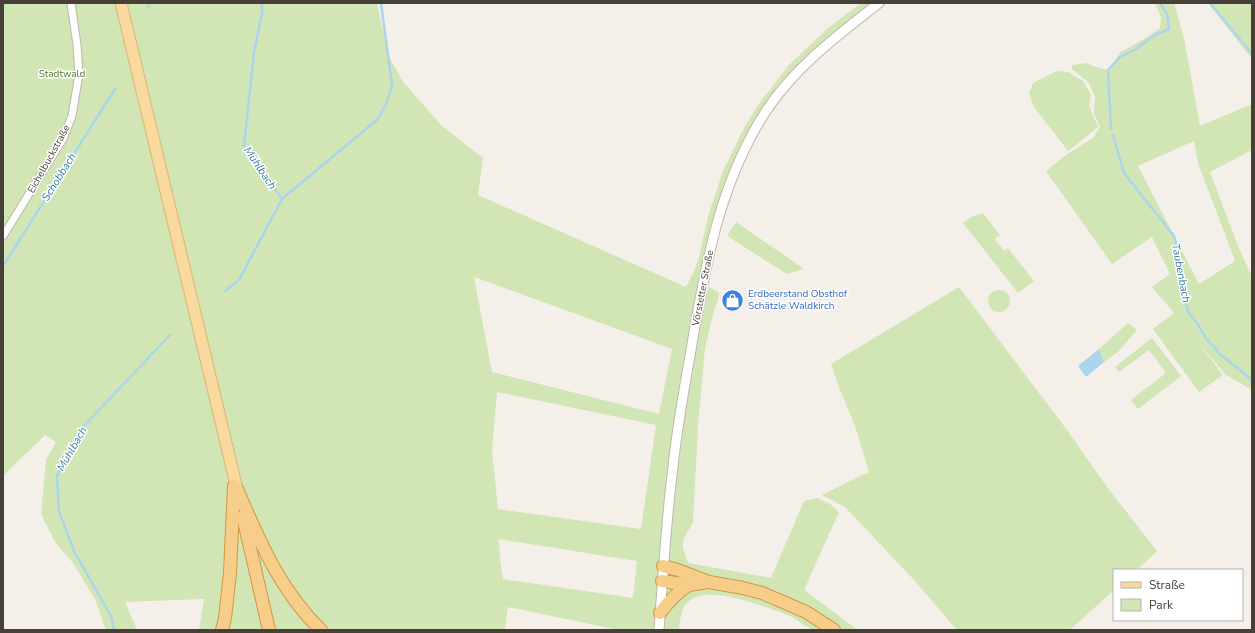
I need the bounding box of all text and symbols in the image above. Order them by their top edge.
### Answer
park label: Stadtwald [39,67,86,81]
street label: Eichelbuckstraße [24,122,74,196]
water label: Mühlbach [240,144,280,192]
water label: Schobbach [38,150,80,204]
water label: Taubenbach [1168,242,1194,304]
street label: Vörstetter Straße [689,249,717,328]
shop icon: Erdbeerstand Obsthof Schätzle Waldkirch [719,287,745,313]
place label: Erdbeerstand Obsthof Schätzle Waldkirch [748,287,848,313]
water label: Mühlbach [53,424,91,474]
legend [1113,569,1243,621]
text: Straße [1149,577,1185,593]
text: Park [1149,597,1174,613]

